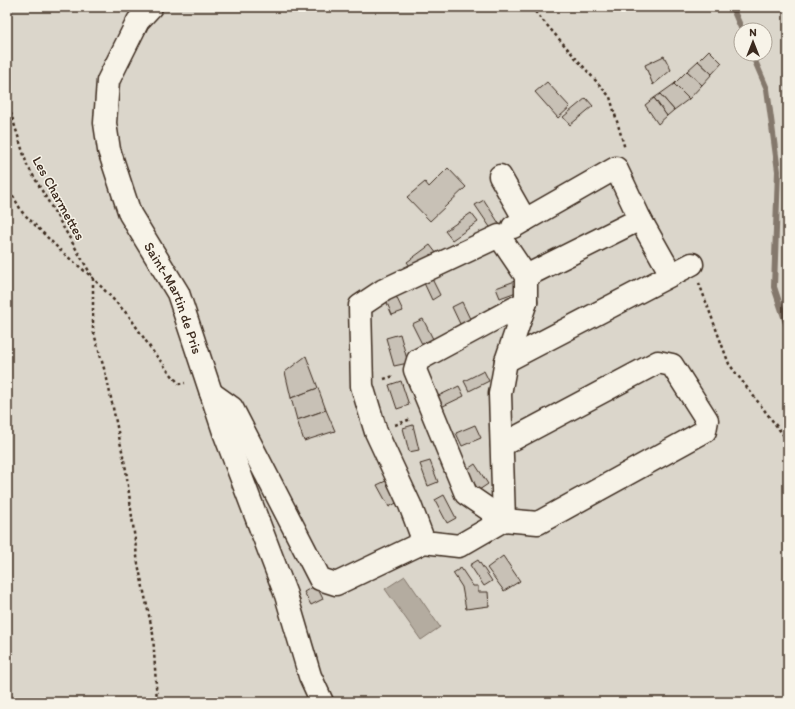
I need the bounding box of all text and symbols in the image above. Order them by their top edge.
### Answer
north arrow [733,22,773,62]
text: N [749,26,757,39]
street label: Les Charmettes [29,153,89,243]
street label: Saint-Martin de Pris [140,239,206,356]

